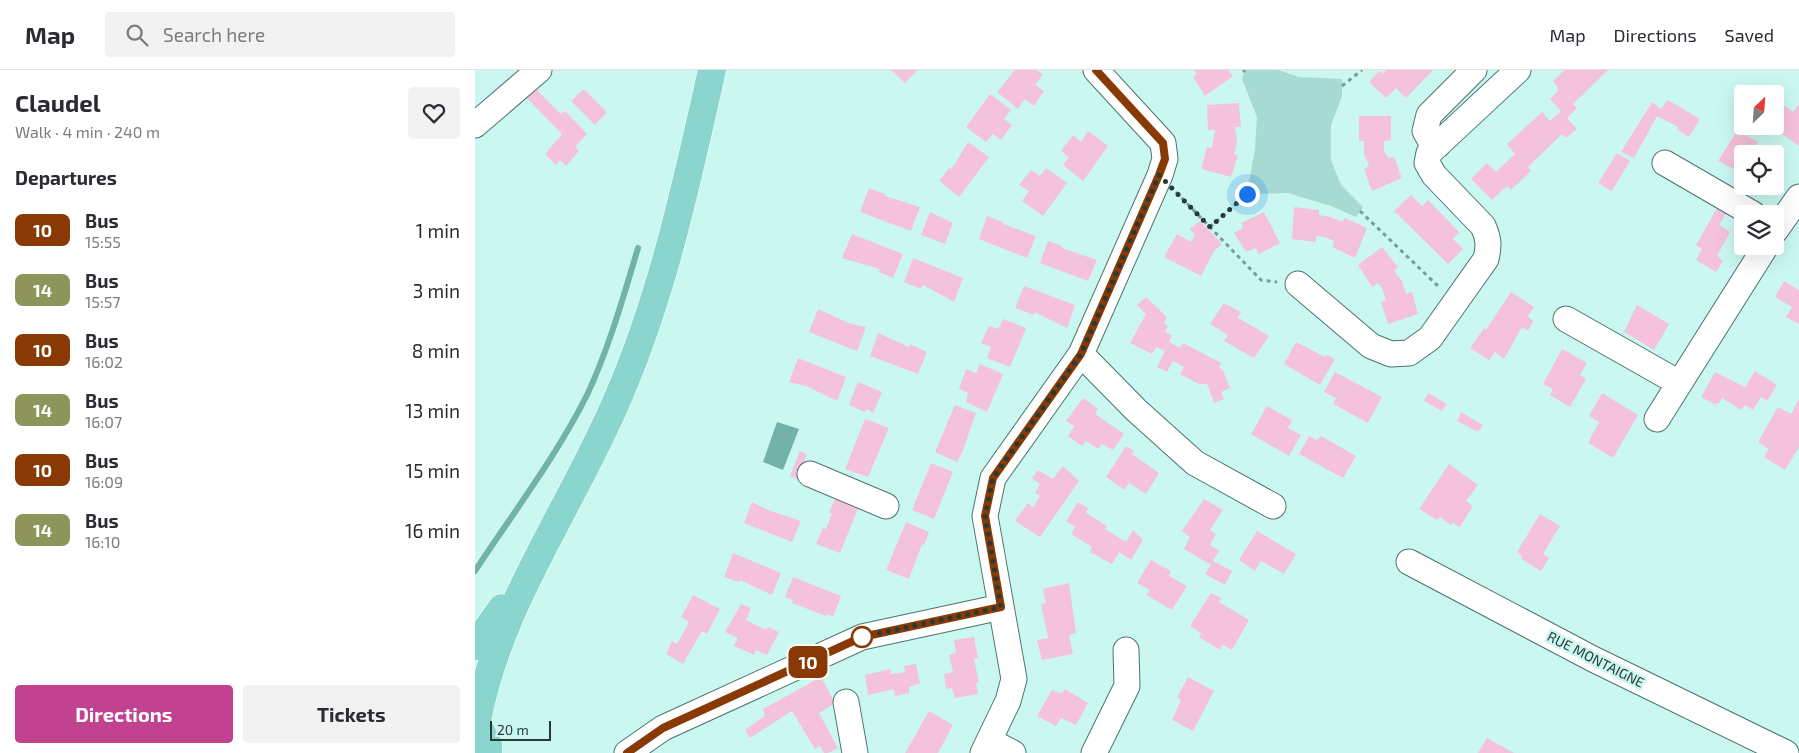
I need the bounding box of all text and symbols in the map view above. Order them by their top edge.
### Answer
search box [105,12,455,57]
text: Map [25,20,75,49]
icon: search [123,21,151,49]
text: Search here [163,23,265,46]
text: Map [1549,24,1586,46]
text: Directions [1614,24,1697,46]
text: Saved [1725,24,1774,46]
north arrow [1734,85,1784,135]
map controls [1734,85,1784,255]
button: heart [408,87,460,139]
text: Claudel [15,88,101,117]
text: Walk · 4 min · 240 m [15,122,160,141]
button: locate [1734,145,1784,195]
text: Departures [15,166,117,189]
your location [1235,182,1260,207]
button: layers [1734,205,1784,255]
text: Bus [85,209,119,232]
text: 10 [33,219,52,241]
text: 1 min [416,219,460,242]
text: 15:55 [85,232,121,251]
text: Bus [85,269,119,292]
text: 14 [33,279,52,301]
text: 3 min [413,279,460,302]
text: 15:57 [85,292,121,311]
text: Bus [85,329,119,352]
text: 10 [33,339,52,361]
text: 8 min [412,339,460,362]
text: 16:02 [85,352,123,371]
text: Bus [85,389,119,412]
text: 14 [33,399,52,421]
text: 13 min [405,399,460,422]
text: 16:07 [85,412,122,431]
text: Bus [85,449,119,472]
text: 10 [33,459,52,481]
text: 15 min [406,459,460,482]
text: 16:09 [85,472,123,491]
text: Bus [85,509,119,532]
text: 14 [33,519,52,541]
text: 16 min [405,519,460,542]
text: 16:10 [85,532,120,551]
unlabelled marker [851,626,873,648]
street label: RUE MONTAIGNE [1545,627,1648,691]
line badge: 10 [785,646,831,678]
text: 10 [798,651,818,673]
button: Directions [15,685,233,743]
button: Tickets [243,685,460,743]
scale bar [490,718,551,741]
text: 20 m [497,721,529,738]

